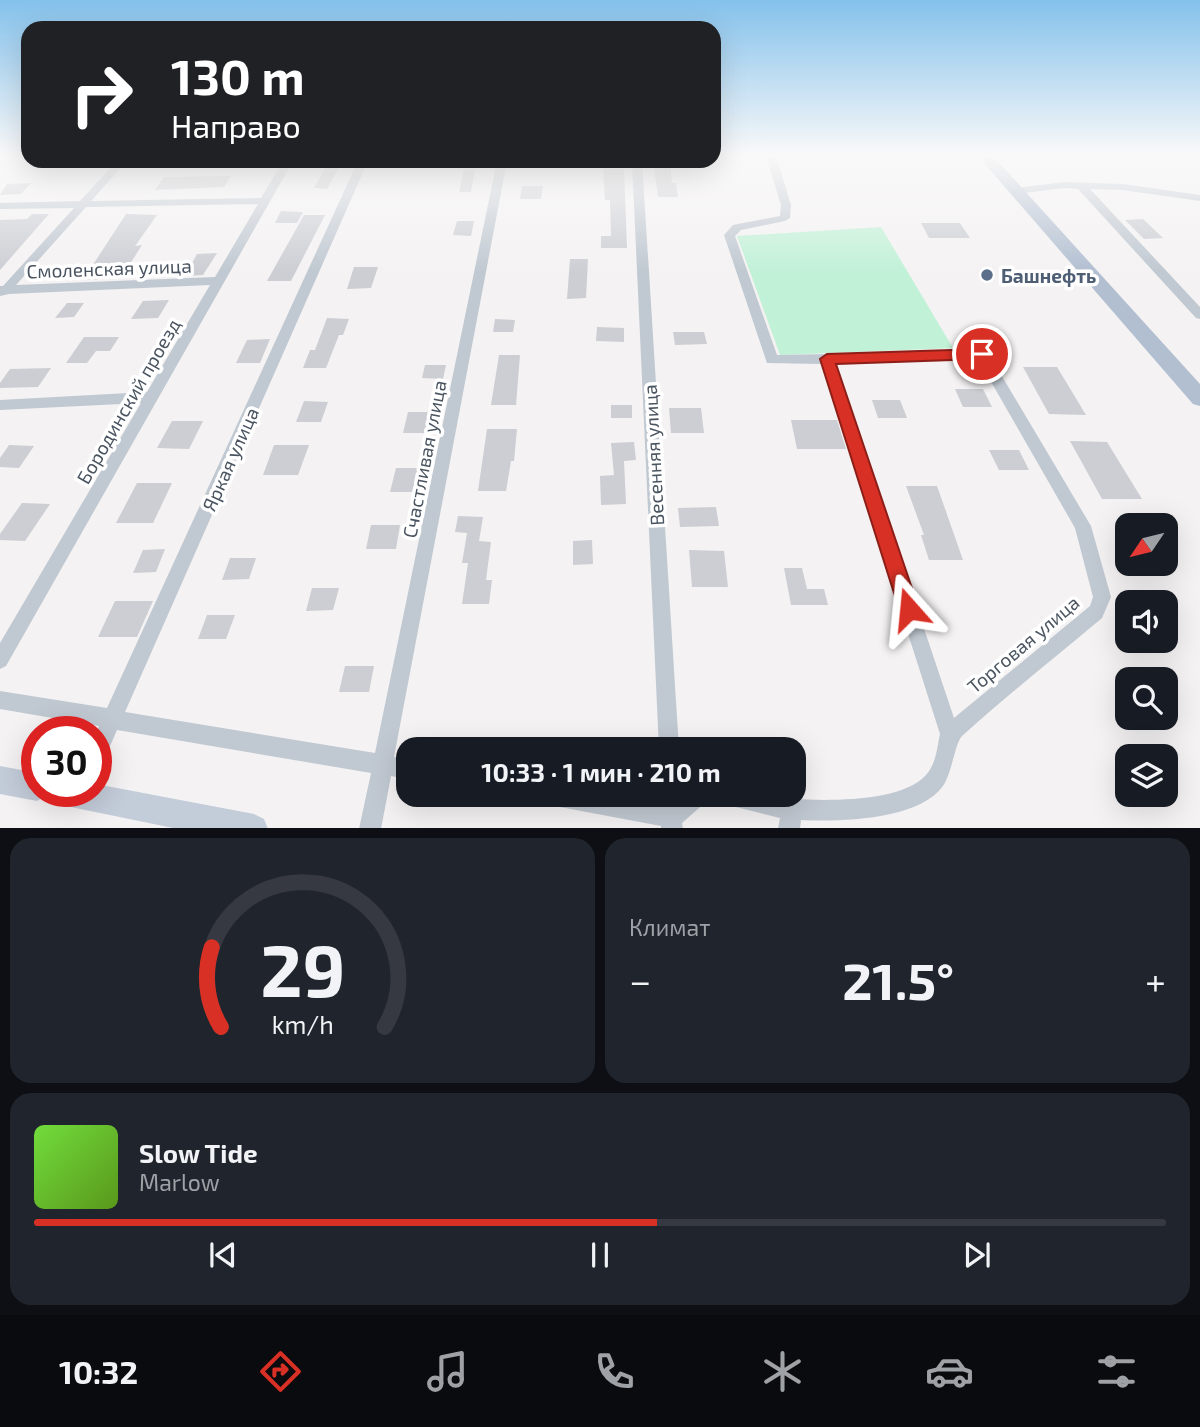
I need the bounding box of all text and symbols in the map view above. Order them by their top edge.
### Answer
text: 130 m [171,46,305,105]
icon: right [56,49,147,140]
text: Направо [171,106,301,144]
street label: Смоленская улица [26,254,192,283]
place label: Башнефть [1001,264,1096,287]
marker: Башнефть [979,267,995,283]
street label: Бородинский проезд [71,314,185,488]
pin [952,324,1012,384]
icon: arrive [963,335,1001,373]
street label: Счастливая улица [397,378,452,540]
street label: Весенняя улица [638,384,669,526]
street label: Яркая улица [197,404,264,515]
north arrow [1115,513,1178,576]
map controls [1115,513,1178,807]
position arrow [872,572,946,646]
button: sound [1115,590,1178,653]
street label: Торговая улица [962,591,1084,698]
button: search [1115,667,1178,730]
speed limit sign: 30 [21,716,112,807]
button: layers [1115,744,1178,807]
text: 10:33 · 1 мин · 210 m [481,756,721,787]
text: Климат [629,913,710,941]
text: 29 [260,924,345,1012]
text: 21.5° [842,948,954,1010]
text: − [629,957,651,1003]
text: + [1145,957,1166,1003]
text: km/h [271,1008,334,1038]
text: Slow Tide [139,1137,258,1168]
text: Marlow [139,1168,220,1196]
icon: previous [204,1236,242,1274]
icon: pause [581,1236,619,1274]
icon: next [958,1236,996,1274]
icon: directions [256,1347,305,1396]
icon: music [423,1347,472,1396]
icon: phone [590,1347,639,1396]
icon: climate [758,1347,807,1396]
icon: car [925,1347,974,1396]
icon: filters [1092,1347,1141,1396]
text: 10:32 [59,1352,138,1390]

